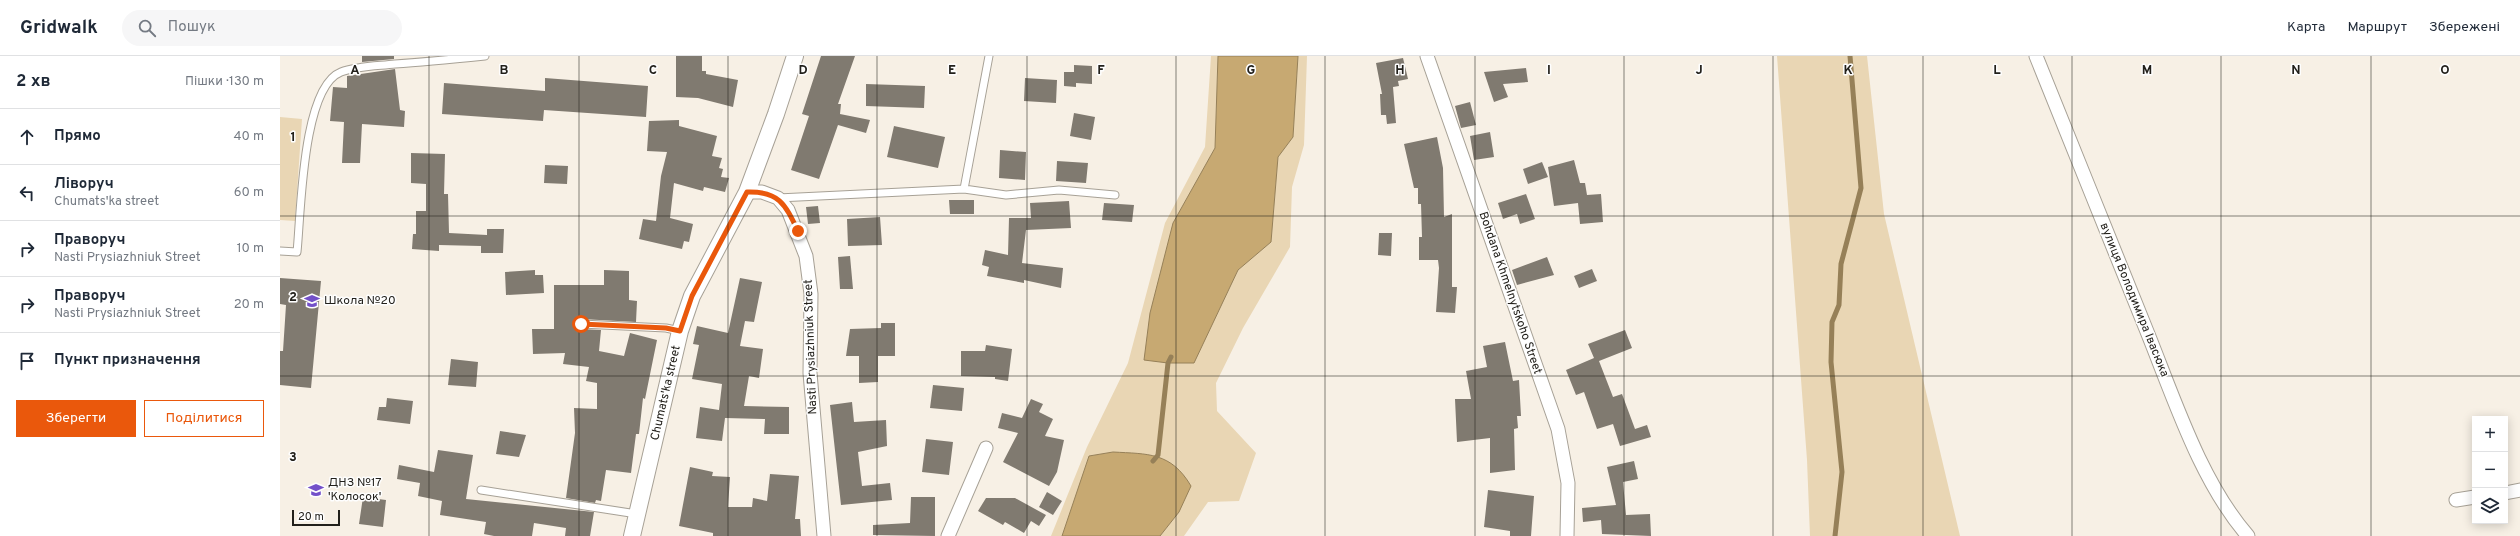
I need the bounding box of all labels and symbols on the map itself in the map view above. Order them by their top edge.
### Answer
text: A [350,63,360,79]
text: B [500,63,509,79]
text: C [649,63,657,79]
text: D [798,63,808,79]
text: E [948,63,956,79]
text: F [1097,63,1105,79]
text: G [1247,63,1256,79]
text: H [1395,63,1405,79]
text: I [1547,63,1551,79]
text: J [1695,63,1703,79]
text: K [1843,63,1853,79]
text: L [1993,63,2001,79]
text: M [2142,63,2152,79]
text: N [2291,63,2301,79]
text: O [2440,63,2450,79]
text: 1 [290,130,296,146]
street label: Bohdana Khmelnytskoho Street [1475,210,1545,376]
street label: вулиця Володимира Івасюка [2096,220,2172,380]
route end [789,222,807,240]
street label: Nasti Prysiazhniuk Street [801,279,821,415]
text: 2 [289,290,297,306]
school or university icon: Школа №20 [303,292,321,310]
place label: Школа №20 [324,293,396,309]
route start [572,315,590,333]
street label: Chumats'ka street [647,344,685,442]
text: 3 [289,450,297,466]
place label: ДНЗ №17 'Колосок' [328,475,382,505]
school or university icon: ДНЗ №17 'Колосок' [307,481,325,499]
scale bar [292,508,340,527]

